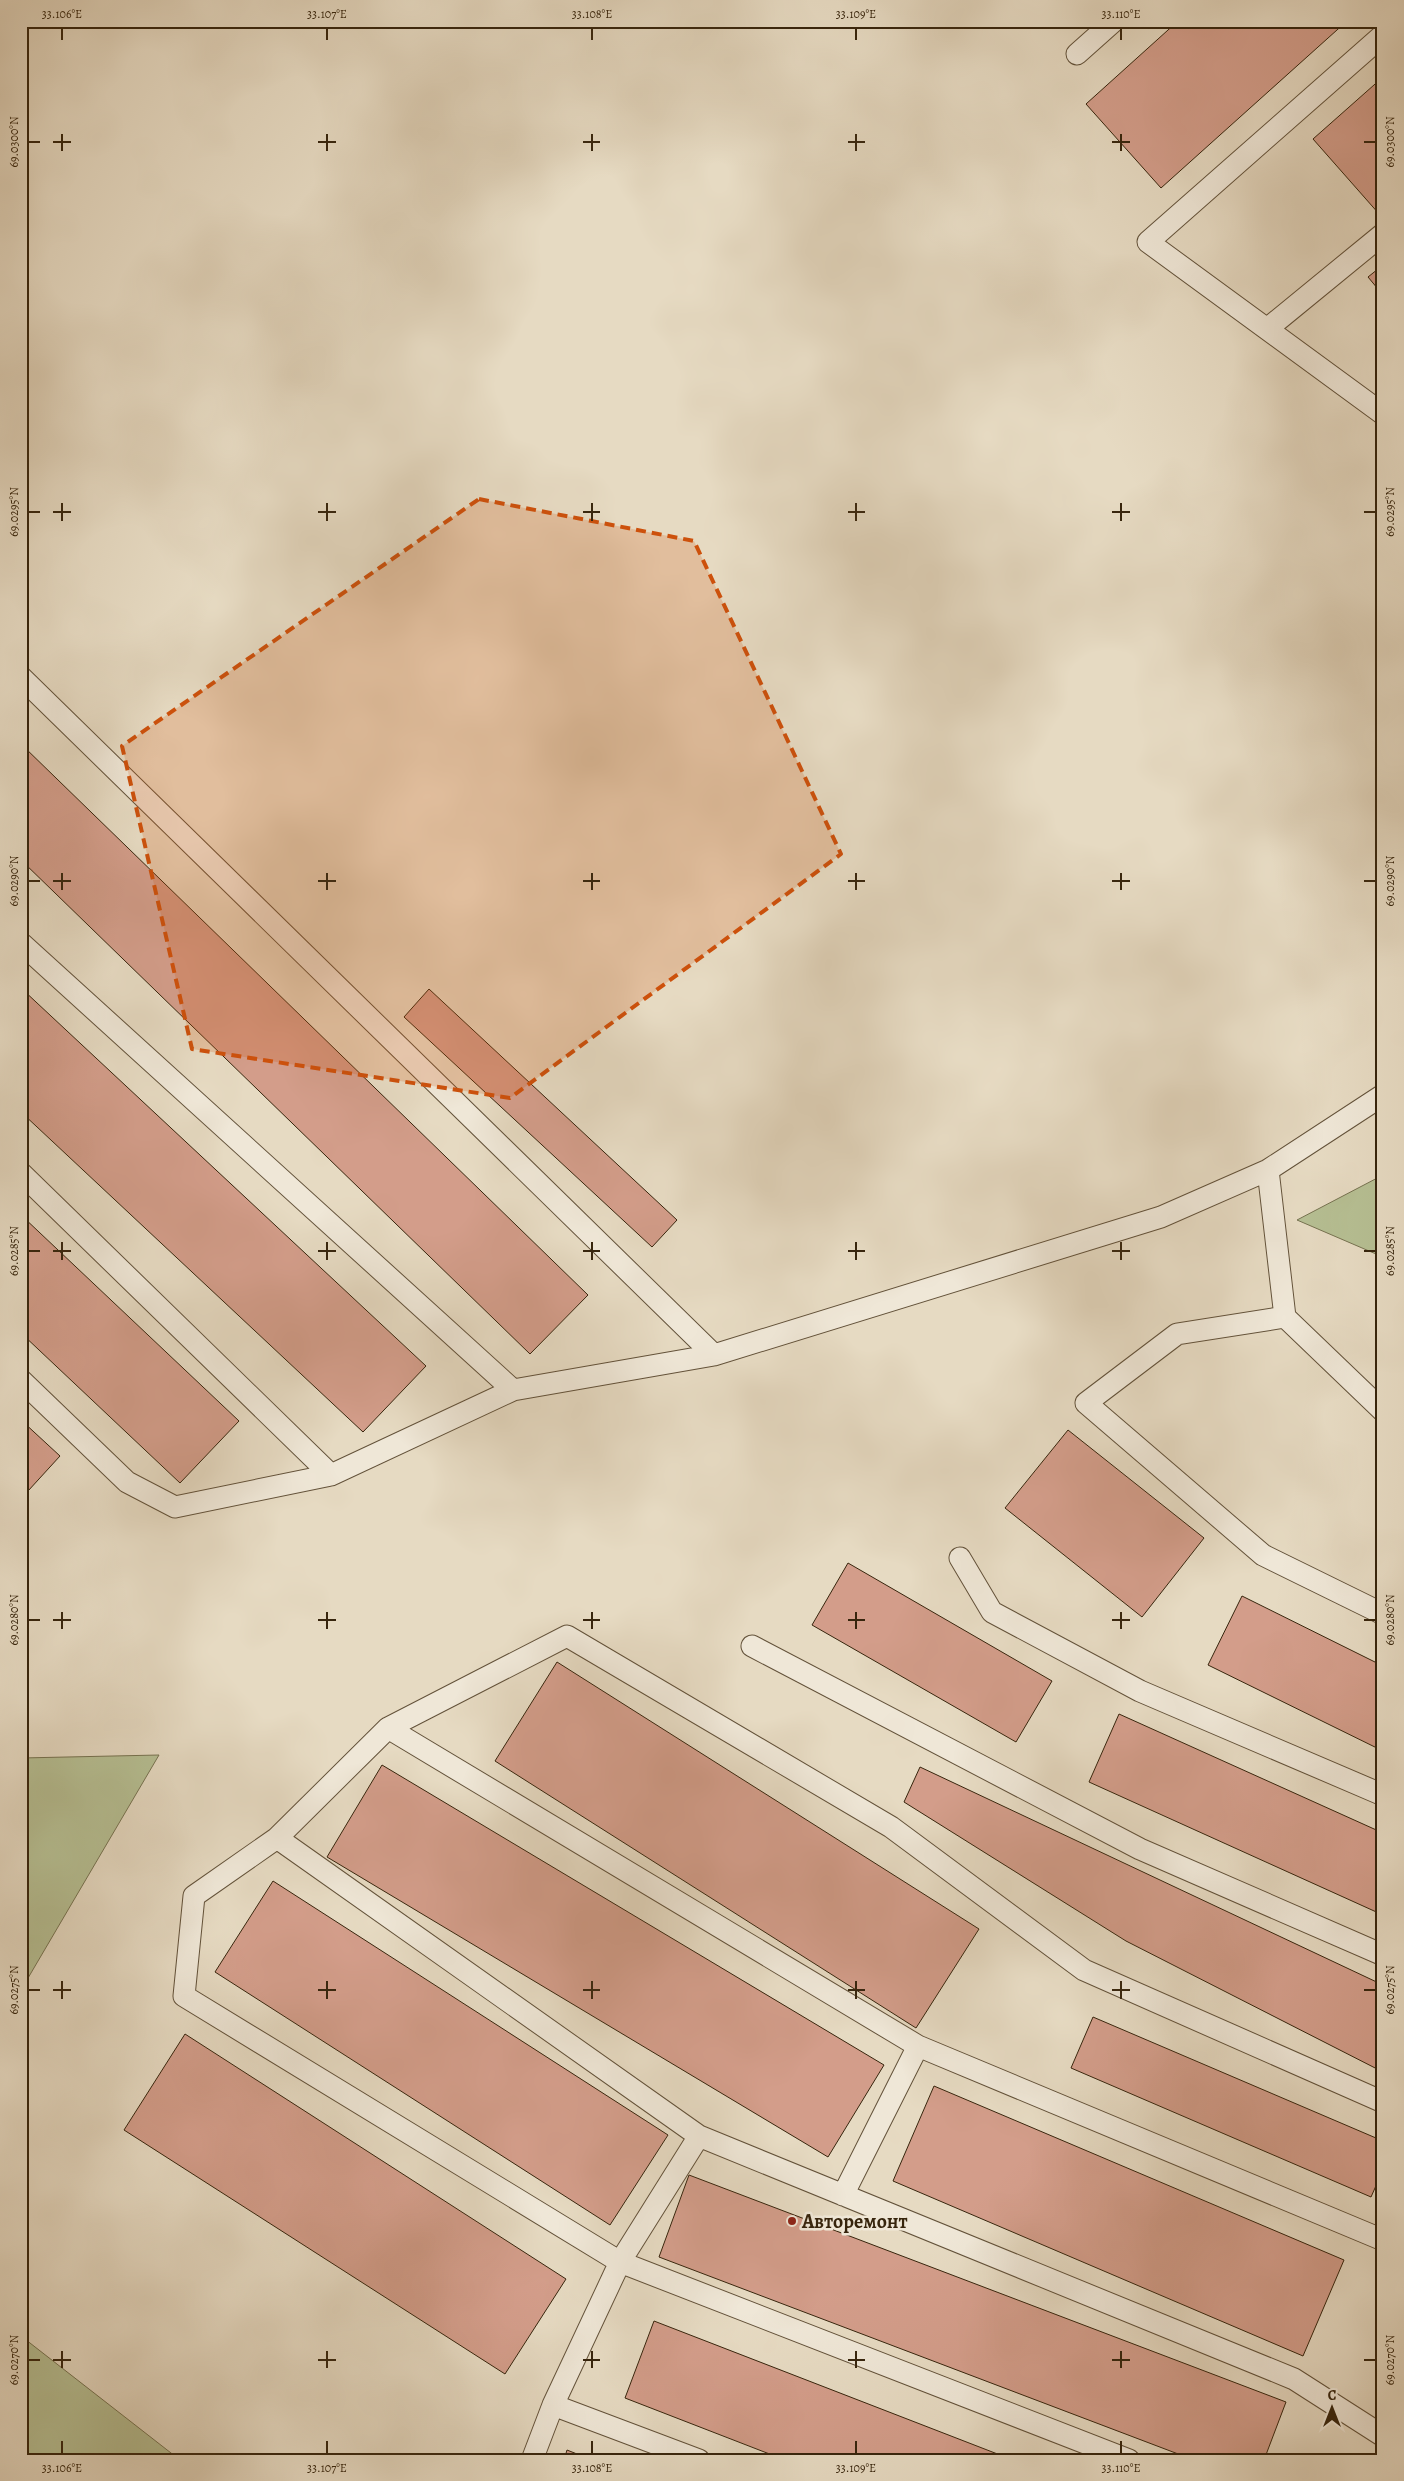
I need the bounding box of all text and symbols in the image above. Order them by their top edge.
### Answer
text: 33.106°E [42,6,82,22]
text: 33.107°E [307,6,347,22]
text: 33.108°E [572,6,612,22]
text: 33.109°E [836,6,876,22]
text: 33.110°E [1102,6,1140,22]
text: 69.0300°N [6,116,22,168]
text: 69.0300°N [1382,116,1398,168]
text: 69.0295°N [6,487,22,537]
text: 69.0295°N [1382,487,1398,537]
text: 69.0290°N [6,855,22,906]
text: 69.0290°N [1382,855,1398,906]
text: 69.0285°N [6,1226,22,1276]
text: 69.0285°N [1382,1226,1398,1276]
text: 69.0280°N [6,1594,22,1646]
text: 69.0280°N [1382,1594,1398,1646]
text: 69.0275°N [6,1965,22,2015]
text: 69.0275°N [1382,1965,1398,2015]
place label: Авторемонт [801,2208,908,2235]
marker: Авторемонт [786,2215,798,2227]
text: 69.0270°N [6,2334,22,2385]
text: 69.0270°N [1382,2334,1398,2385]
north arrow [1306,2384,1356,2434]
text: С [1328,2386,1337,2405]
text: 33.106°E [42,2460,82,2476]
text: 33.107°E [307,2460,347,2476]
text: 33.108°E [572,2460,612,2476]
text: 33.109°E [836,2460,876,2476]
text: 33.110°E [1102,2460,1140,2476]

